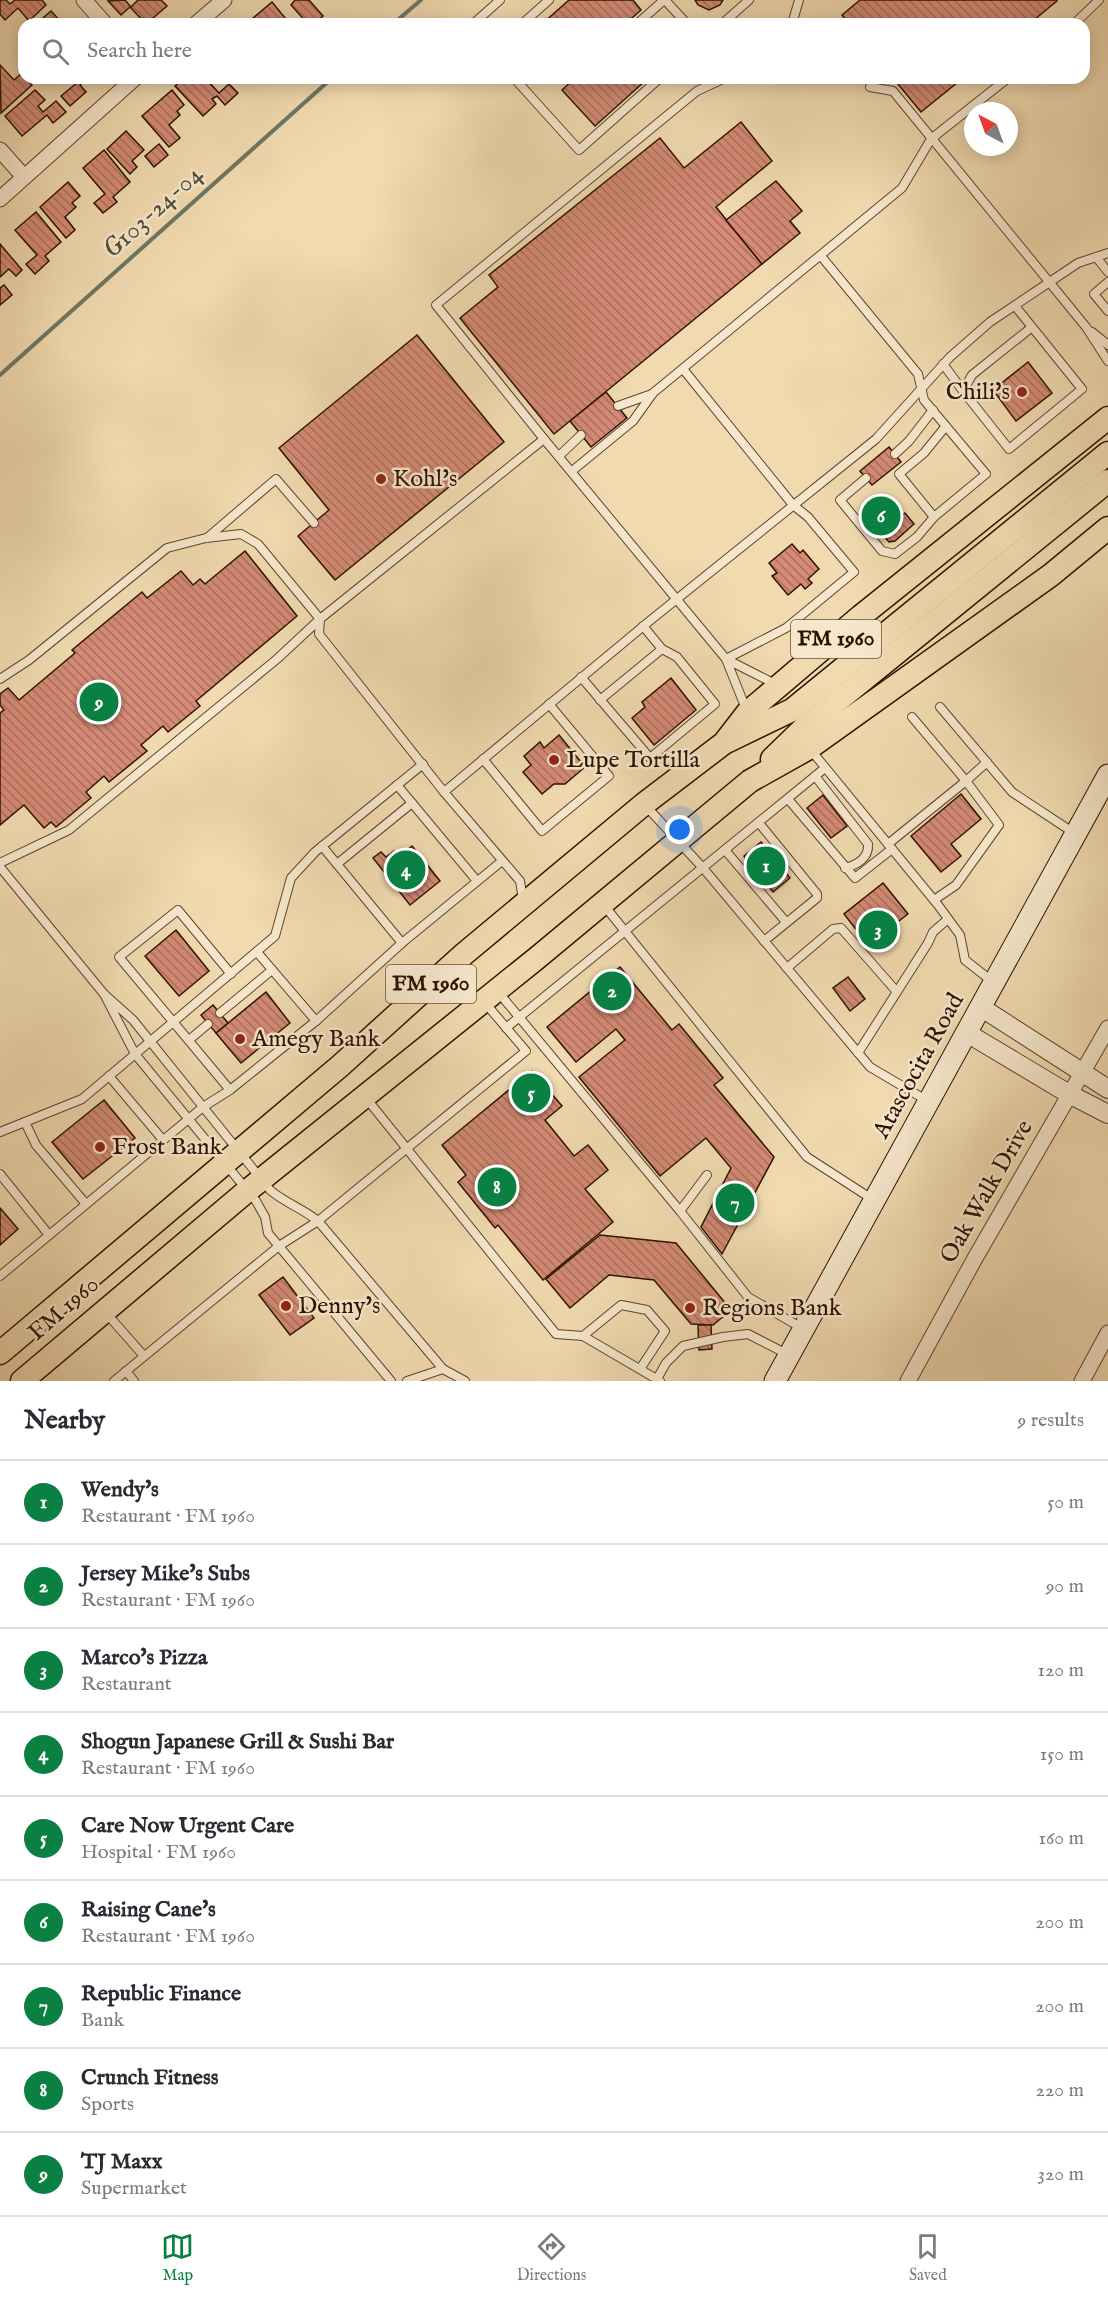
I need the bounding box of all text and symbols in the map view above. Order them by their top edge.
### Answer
search box [18,18,1090,84]
icon: search [39,35,72,68]
text: Search here [87,37,192,65]
north arrow [964,102,1018,156]
water label: G103-24-04 [96,158,210,266]
place label: Chili's [946,377,1010,408]
marker: Chili's [1015,385,1029,399]
place label: Kohl's [393,464,457,495]
marker: Kohl's [374,472,388,486]
pin: 6 [862,494,900,538]
road number: FM 1960 [791,620,881,658]
pin: 9 [80,680,118,724]
place label: Lupe Tortilla [566,745,701,776]
marker: Lupe Tortilla [547,753,561,767]
your location [665,815,694,844]
pin: 1 [746,844,786,888]
pin: 4 [386,848,426,892]
pin: 3 [858,908,898,952]
road number: FM 1960 [386,965,476,1003]
pin: 2 [592,968,632,1014]
street label: Atascocita Road [866,988,972,1145]
place label: Amegy Bank [251,1024,381,1055]
marker: Amegy Bank [233,1032,247,1046]
pin: 5 [512,1070,550,1116]
street label: Oak Walk Drive [933,1115,1041,1269]
place label: Frost Bank [112,1132,223,1163]
marker: Frost Bank [93,1140,107,1154]
pin: 8 [478,1164,516,1210]
pin: 7 [716,1180,754,1226]
street label: FM 1960 [22,1270,106,1348]
place label: Denny's [298,1291,380,1322]
place label: Regions Bank [702,1293,842,1324]
marker: Denny's [279,1299,293,1313]
marker: Regions Bank [683,1301,697,1315]
text: Nearby [24,1404,105,1437]
text: 9 results [1018,1408,1084,1433]
text: Wendy's [81,1476,159,1504]
text: 1 [40,1490,47,1515]
text: 50 m [1047,1490,1084,1515]
text: Restaurant · FM 1960 [81,1504,255,1529]
text: Jersey Mike's Subs [81,1560,250,1588]
text: 2 [39,1574,48,1599]
text: 90 m [1046,1574,1084,1599]
text: Restaurant · FM 1960 [81,1588,255,1613]
text: Marco's Pizza [81,1644,208,1672]
text: 3 [40,1658,47,1683]
text: 120 m [1038,1658,1084,1683]
text: Restaurant [81,1672,172,1697]
text: Shogun Japanese Grill & Sushi Bar [81,1728,394,1756]
text: 4 [39,1742,48,1767]
text: 150 m [1040,1742,1084,1767]
text: Restaurant · FM 1960 [81,1756,255,1781]
text: Care Now Urgent Care [81,1812,294,1840]
text: 5 [40,1826,47,1851]
text: 160 m [1038,1826,1084,1851]
text: Hospital · FM 1960 [81,1840,236,1865]
text: Raising Cane's [81,1896,216,1924]
text: 6 [39,1910,48,1935]
text: 200 m [1035,1910,1084,1935]
text: Restaurant · FM 1960 [81,1924,255,1949]
text: Republic Finance [81,1980,241,2008]
text: 7 [39,1994,48,2019]
text: 200 m [1035,1994,1084,2019]
text: Bank [81,2008,124,2033]
text: Crunch Fitness [81,2064,218,2092]
text: 8 [40,2078,47,2103]
text: 220 m [1036,2078,1084,2103]
text: Sports [81,2092,134,2117]
text: TJ Maxx [81,2148,162,2176]
text: 9 [39,2162,48,2187]
text: 320 m [1038,2162,1084,2187]
text: Supermarket [81,2176,187,2201]
tab: Map [161,2230,194,2286]
tab: Directions [517,2230,586,2286]
tab: Saved [909,2230,947,2286]

